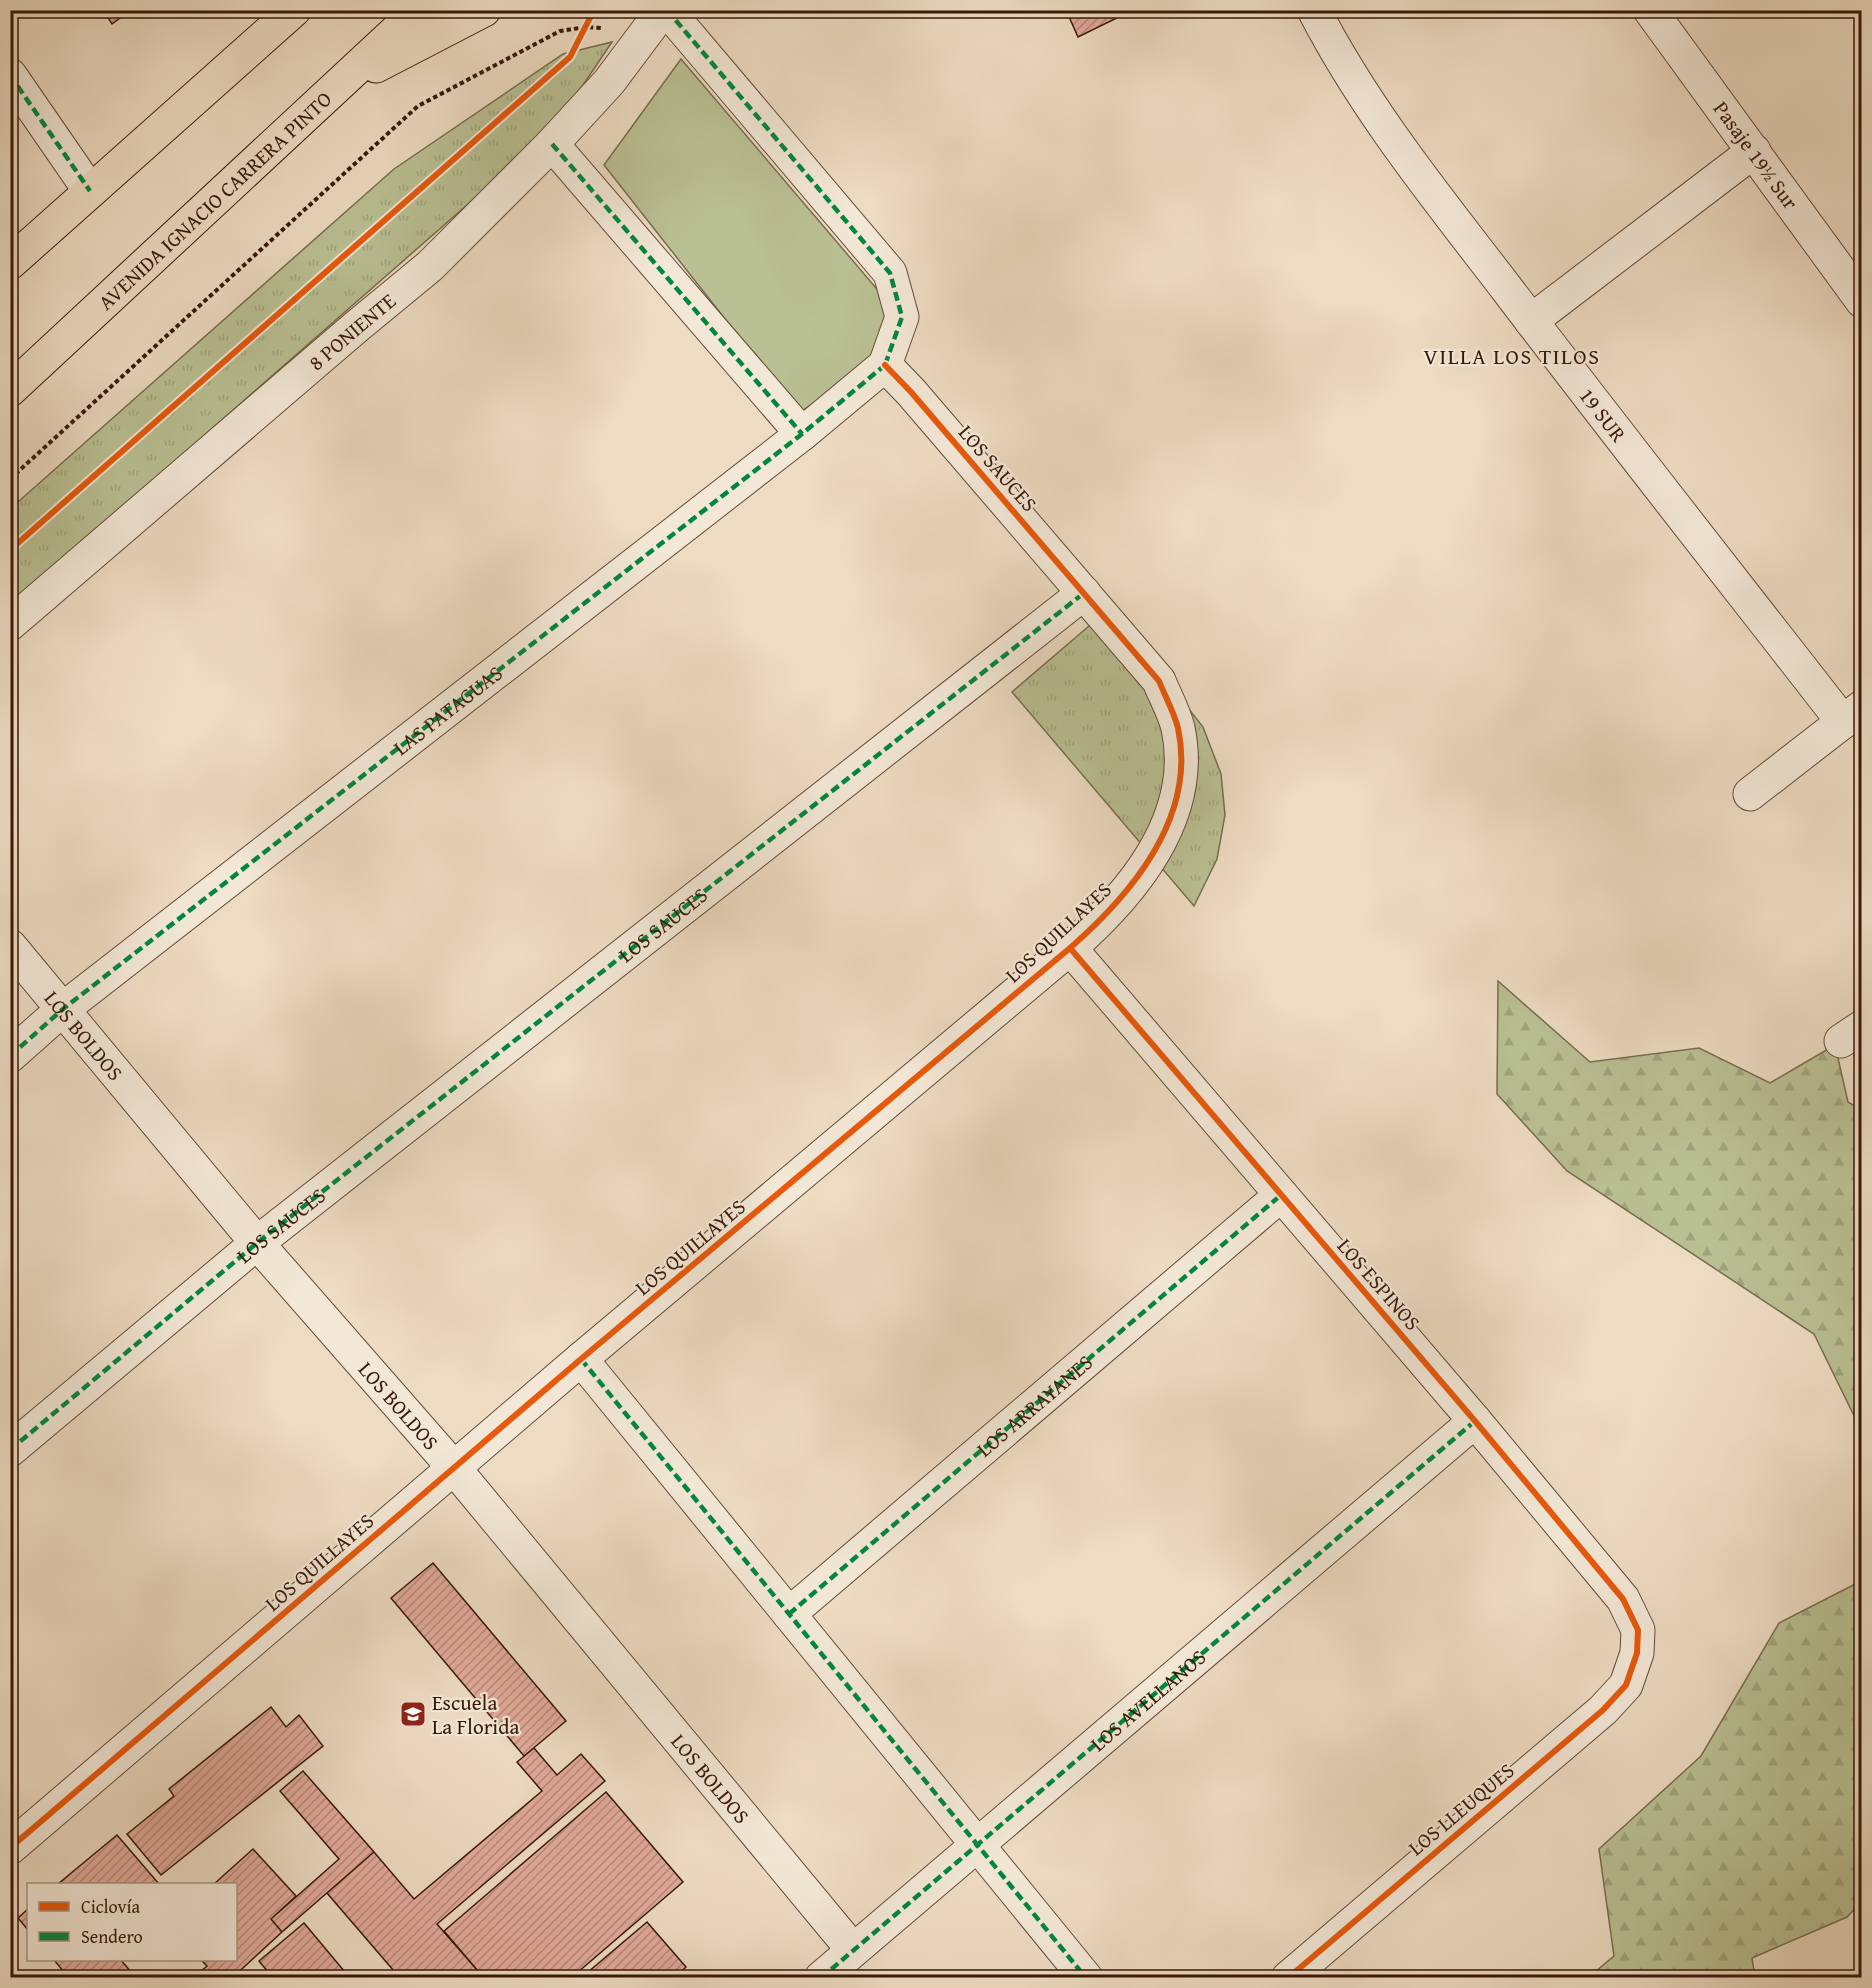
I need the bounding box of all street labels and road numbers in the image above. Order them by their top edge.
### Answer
street label: AVENIDA IGNACIO CARRERA PINTO [91,83,338,317]
street label: Pasaje 19½ Sur [1706,94,1806,216]
street label: 8 PONIENTE [301,285,402,377]
street label: 19 SUR [1572,381,1635,449]
street label: LOS SAUCES [951,418,1045,518]
street label: LAS PATAGUAS [386,657,509,762]
street label: LOS QUILLAYES [998,874,1118,990]
street label: LOS SAUCES [611,879,714,969]
street label: LOS BOLDOS [38,984,131,1087]
street label: LOS SAUCES [229,1180,332,1270]
street label: LOS QUILLAYES [628,1191,752,1303]
street label: LOS ESPINOS [1330,1231,1428,1337]
street label: LOS ARRAYANES [969,1347,1099,1464]
street label: LOS BOLDOS [352,1354,447,1456]
street label: LOS QUILLAYES [258,1506,380,1618]
street label: LOS AVELLANOS [1083,1642,1212,1758]
street label: LOS BOLDOS [664,1726,757,1830]
street label: LOS LLEUQUES [1401,1755,1521,1863]

